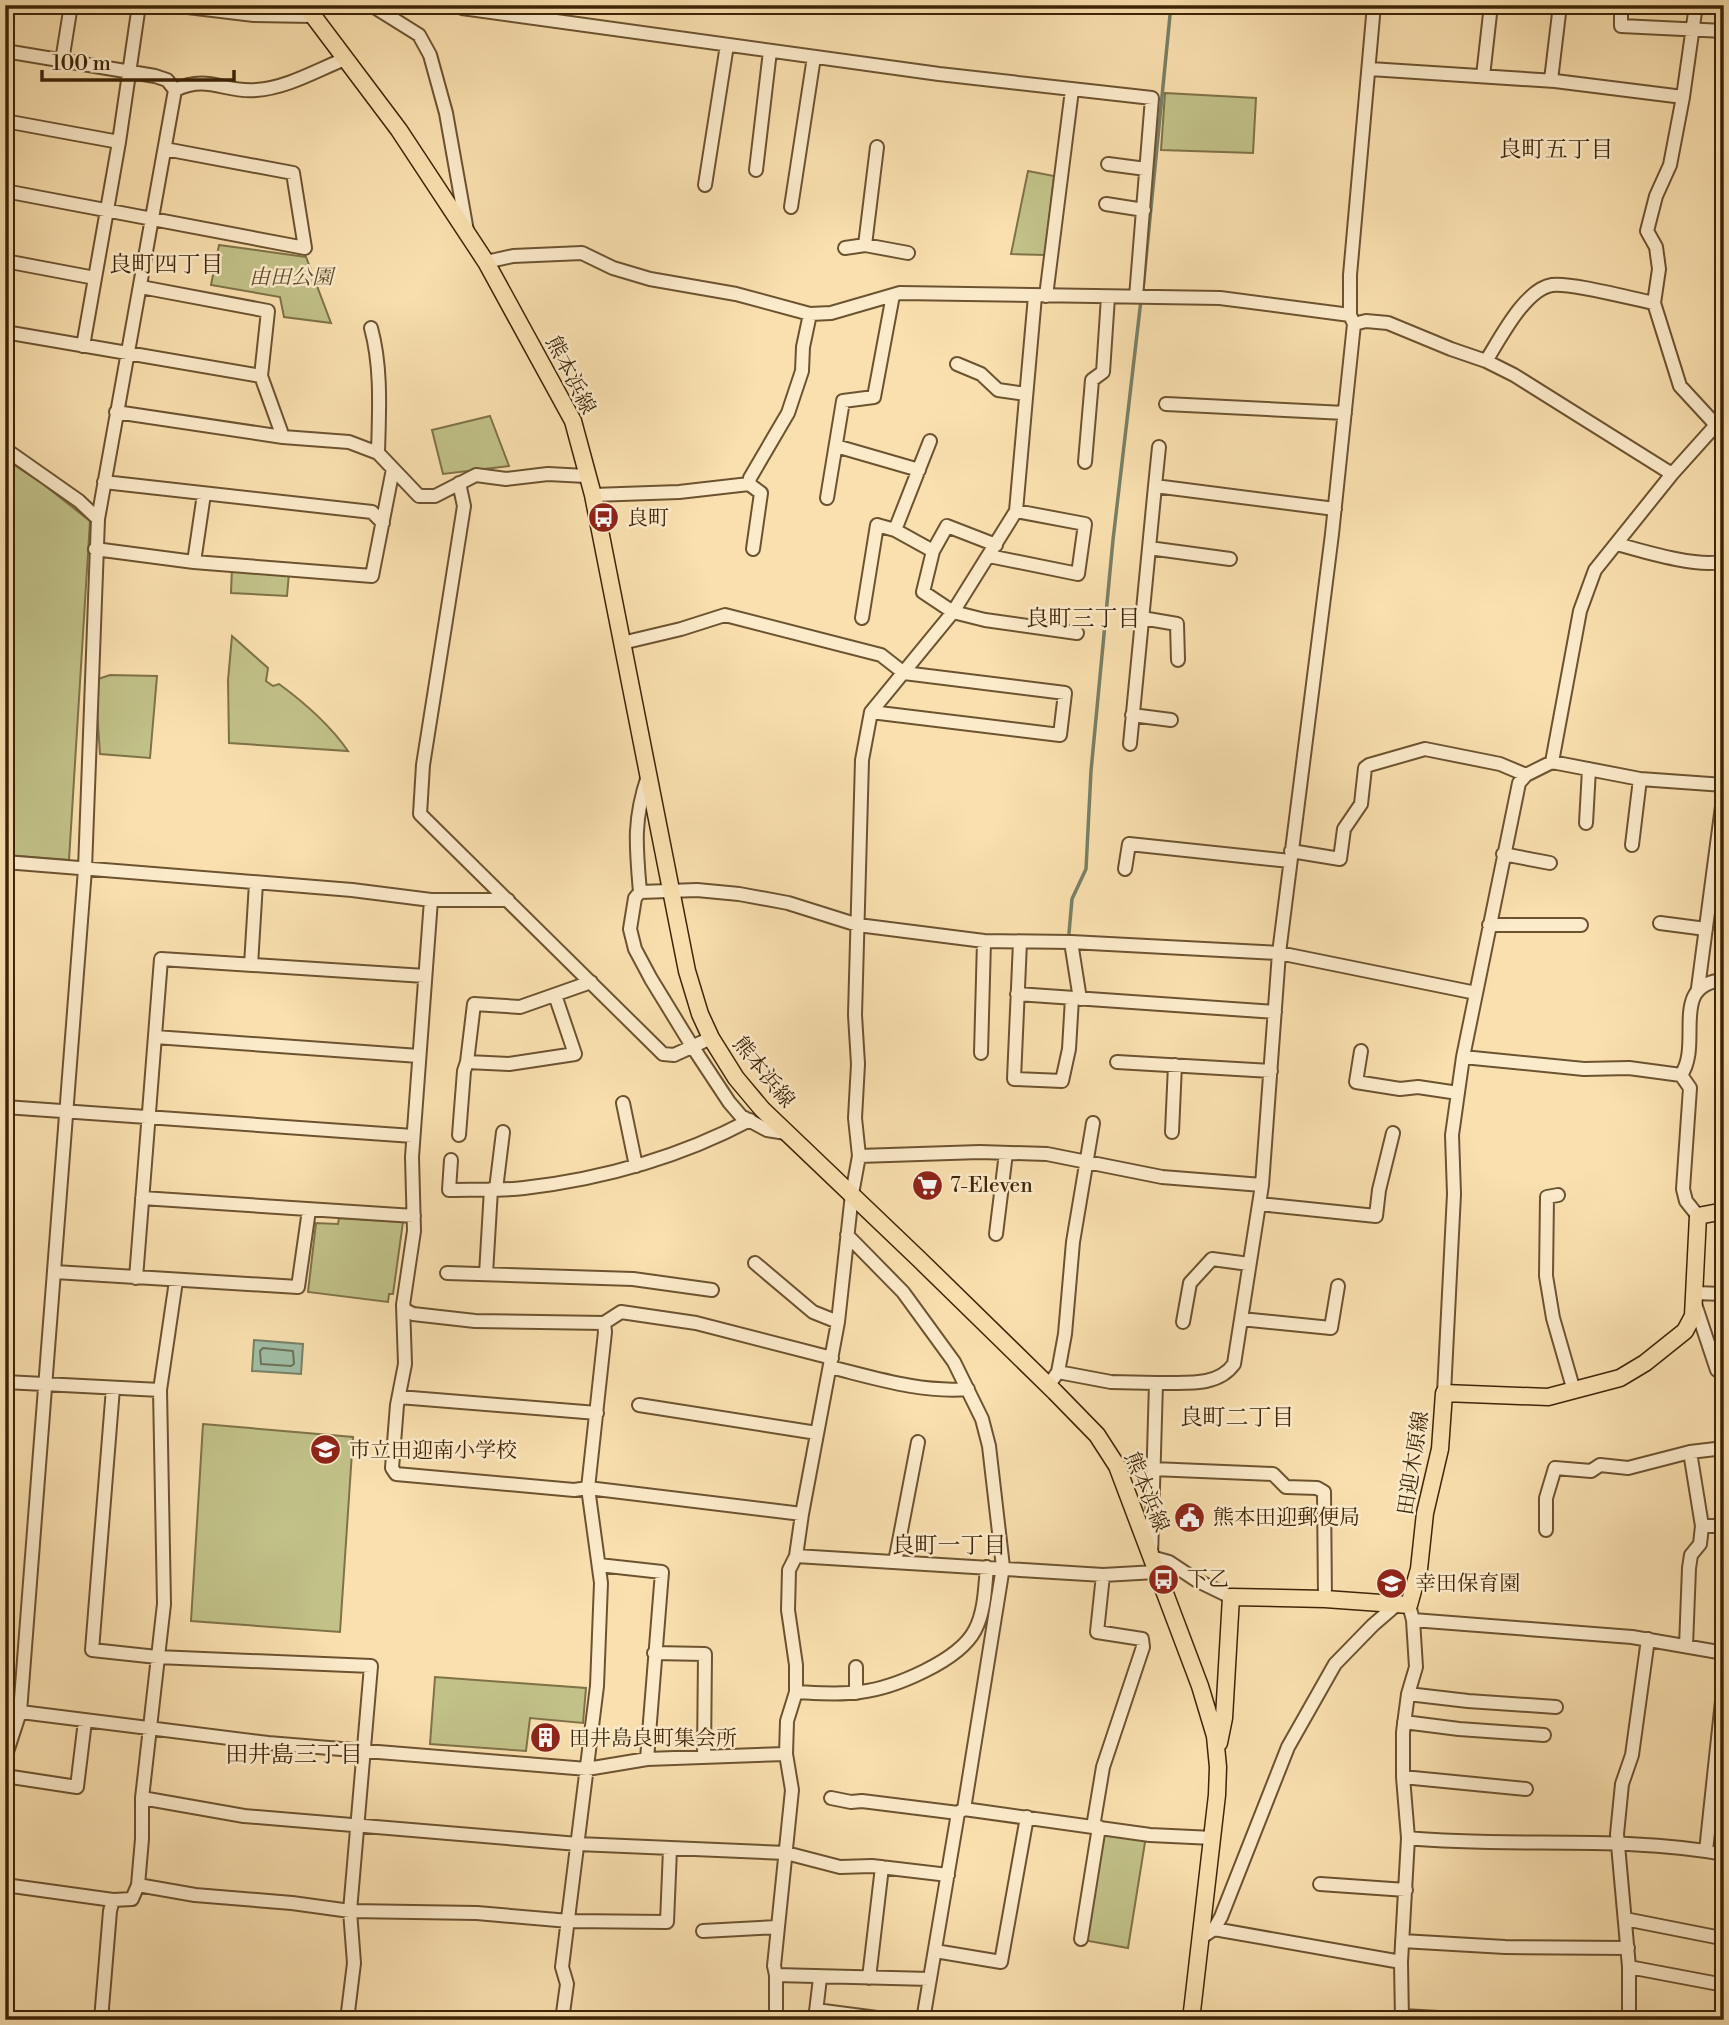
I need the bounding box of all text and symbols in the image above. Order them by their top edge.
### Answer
scale bar [42,38,234,82]
text: 100 m [52,51,111,77]
district label: 良町五丁目 [1499,136,1614,164]
district label: 良町四丁目 [109,251,224,279]
park label: 由田公園 [249,265,336,291]
street label: 熊本浜線 [539,332,601,419]
bus stop icon: 良町 [587,501,621,535]
place label: 良町 [627,506,669,532]
district label: 良町三丁目 [1026,605,1141,633]
street label: 熊本浜線 [727,1032,800,1113]
supermarket icon: 7-Eleven [910,1168,944,1202]
place label: 7-Eleven [950,1173,1033,1199]
district label: 良町二丁目 [1180,1404,1295,1432]
street label: 田迎木原線 [1393,1409,1435,1517]
school or university icon: 市立田迎南小学校 [309,1433,343,1467]
place label: 市立田迎南小学校 [349,1438,517,1464]
street label: 熊本浜線 [1118,1449,1174,1536]
public building icon: 熊本田迎郵便局 [1173,1500,1207,1534]
place label: 熊本田迎郵便局 [1213,1505,1360,1531]
district label: 良町一丁目 [892,1532,1007,1560]
bus stop icon: 下乙 [1147,1562,1181,1596]
school or university icon: 幸田保育園 [1375,1566,1409,1600]
place label: 下乙 [1187,1567,1229,1593]
place label: 幸田保育園 [1415,1571,1520,1597]
building icon: 田井島良町集会所 [529,1721,563,1755]
place label: 田井島良町集会所 [569,1726,737,1752]
district label: 田井島三丁目 [225,1741,363,1769]

